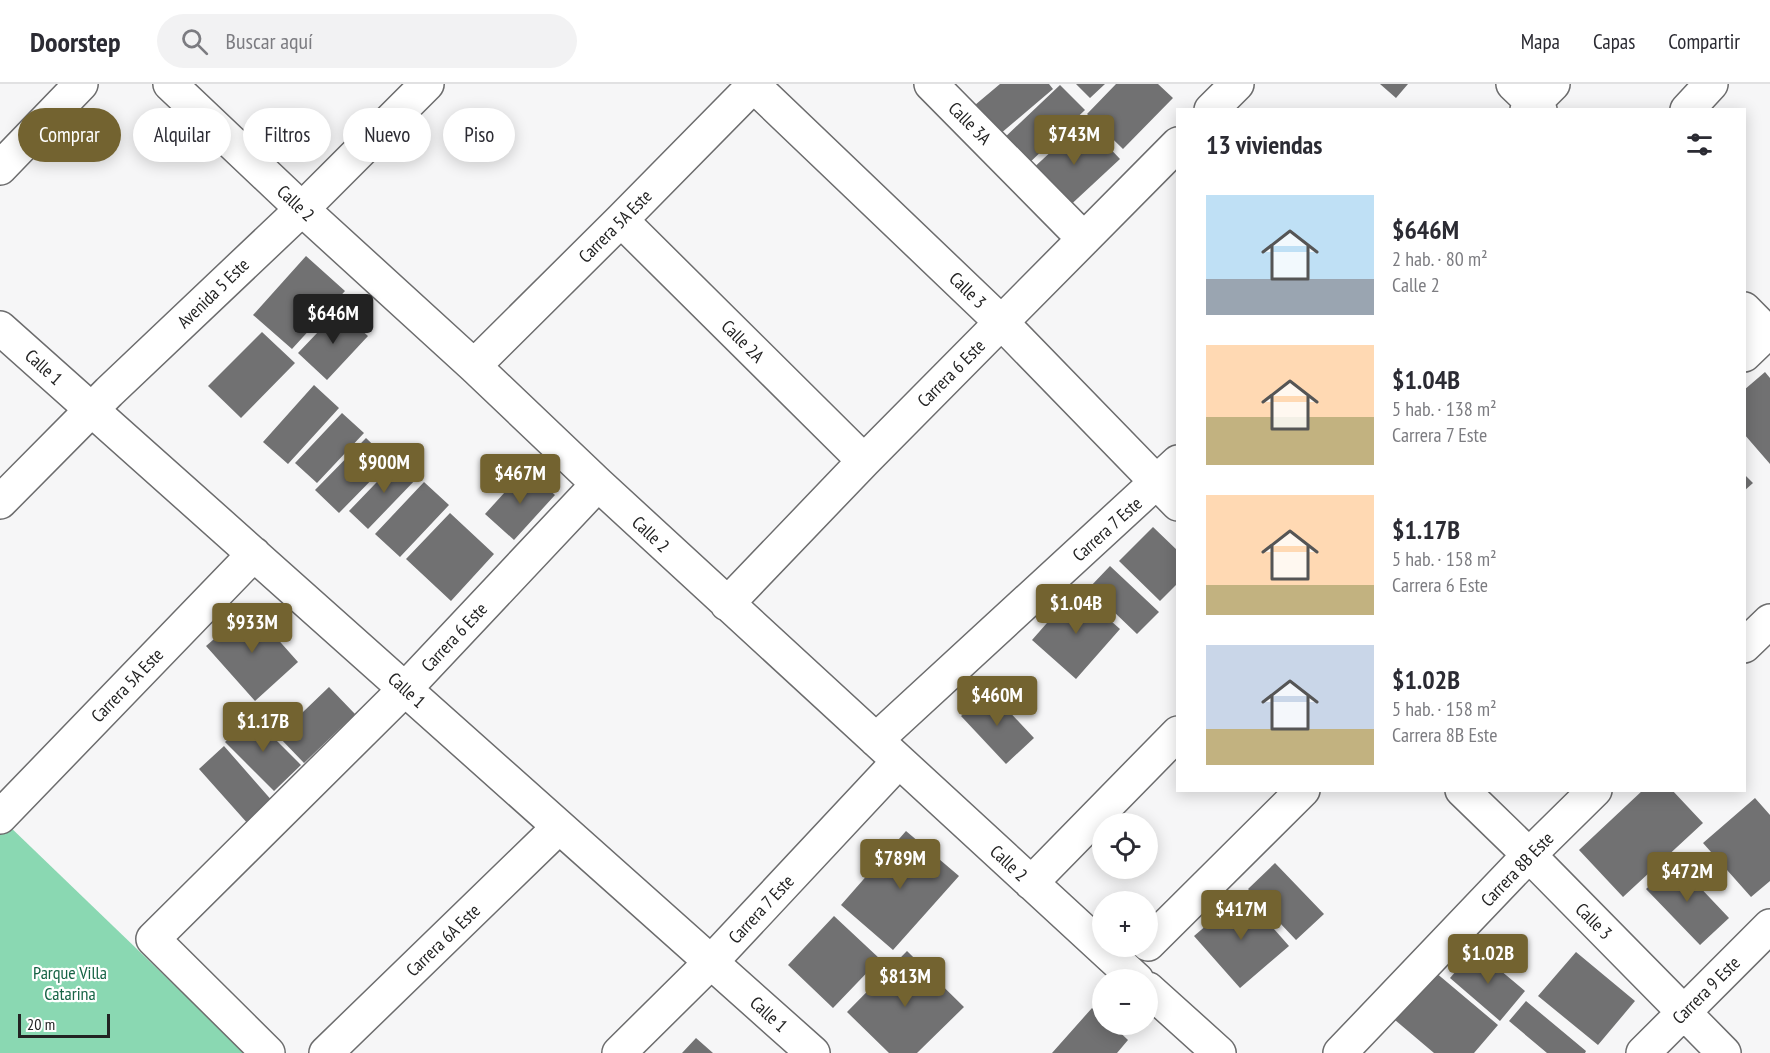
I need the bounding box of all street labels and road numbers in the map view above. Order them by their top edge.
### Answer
street label: Calle 3A [944,97,997,150]
street label: Calle 2 [272,180,320,226]
street label: Carrera 5A Este [574,185,656,267]
street label: Avenida 5 Este [172,253,254,333]
street label: Calle 3 [945,267,991,313]
street label: Calle 2A [717,315,770,368]
street label: Carrera 6 Este [912,334,990,412]
street label: Calle 1 [20,344,68,390]
street label: Carrera 7 Este [1067,492,1147,566]
street label: Calle 2 [627,511,675,557]
street label: Carrera 6 Este [416,598,492,676]
street label: Carrera 5A Este [86,643,168,727]
street label: Calle 1 [383,667,431,713]
street label: Carrera 8B Este [1476,827,1558,911]
street label: Calle 2 [985,840,1033,886]
street label: Carrera 7 Este [723,870,799,948]
street label: Calle 3 [1571,898,1617,944]
street label: Carrera 6A Este [401,899,485,981]
street label: Carrera 9 Este [1667,951,1745,1029]
street label: Calle 1 [745,991,793,1037]

